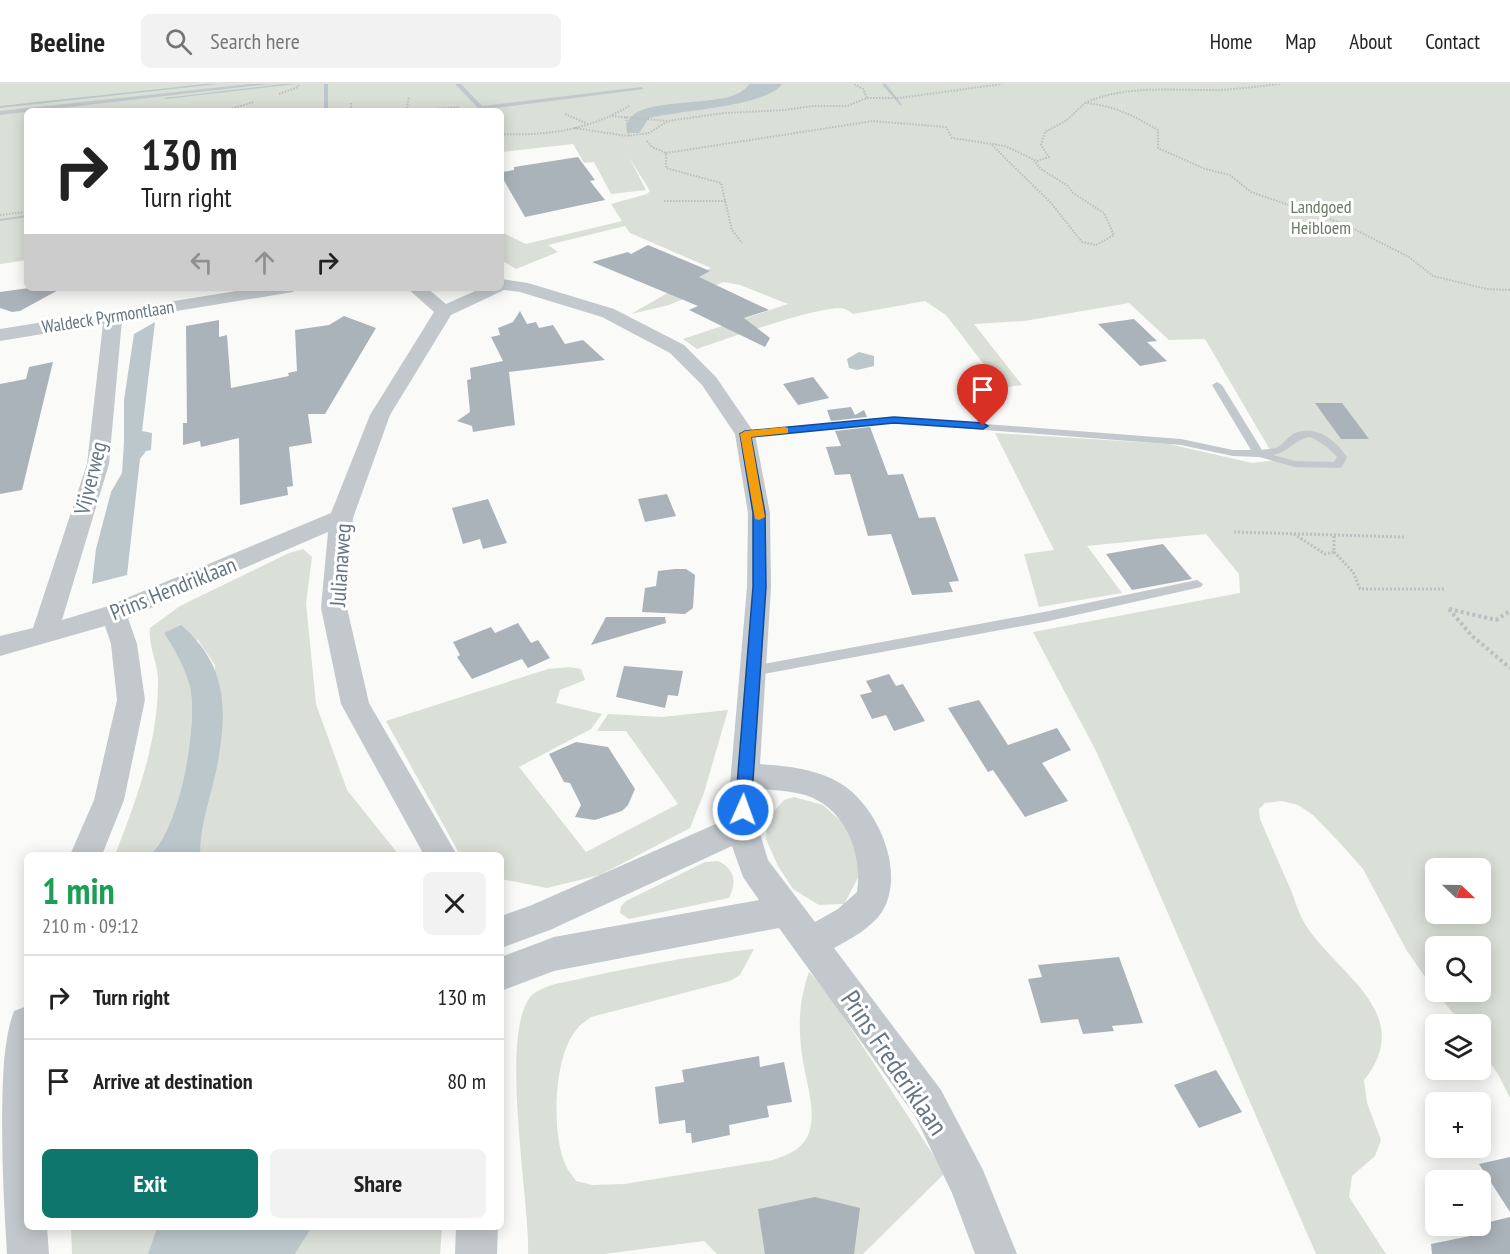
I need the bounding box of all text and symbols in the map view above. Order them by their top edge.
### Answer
search box [141,14,561,68]
text: Beeline [30,23,105,60]
icon: search [162,25,195,58]
text: Search here [210,27,300,55]
text: Home [1210,28,1252,55]
text: Map [1285,28,1316,55]
text: About [1349,28,1392,55]
text: Contact [1425,28,1480,55]
text: 130 m [141,127,238,182]
icon: right [42,132,120,210]
text: Turn right [141,180,232,214]
park label: Landgoed Heibloem [1291,195,1351,239]
icon: left [185,246,218,279]
icon: ahead [248,246,281,279]
icon: right [311,246,344,279]
street label: Waldeck Pyrmontlaan [40,295,176,338]
pin [957,364,1008,426]
icon: arrive [966,373,999,406]
street label: Vijverweg [67,438,113,519]
street label: Julianaweg [323,523,357,608]
street label: Prins Hendriklaan [106,550,240,626]
position arrow [711,778,775,842]
north arrow [1425,858,1491,924]
map controls [1425,858,1491,1236]
text: 1 min [42,867,115,914]
button: close [423,872,486,935]
text: 210 m · 09:12 [42,913,139,939]
button: search [1425,936,1491,1002]
icon: right [42,981,75,1014]
text: Turn right [93,983,170,1011]
text: 130 m [437,983,486,1011]
street label: Prins Frederiklaan [834,984,956,1141]
button: layers [1425,1014,1491,1080]
icon: arrive [42,1065,75,1098]
text: Arrive at destination [93,1067,253,1095]
text: 80 m [447,1067,486,1095]
button: + [1425,1092,1491,1158]
button: Exit [42,1149,258,1218]
button: Share [270,1149,486,1218]
button: − [1425,1170,1491,1236]

